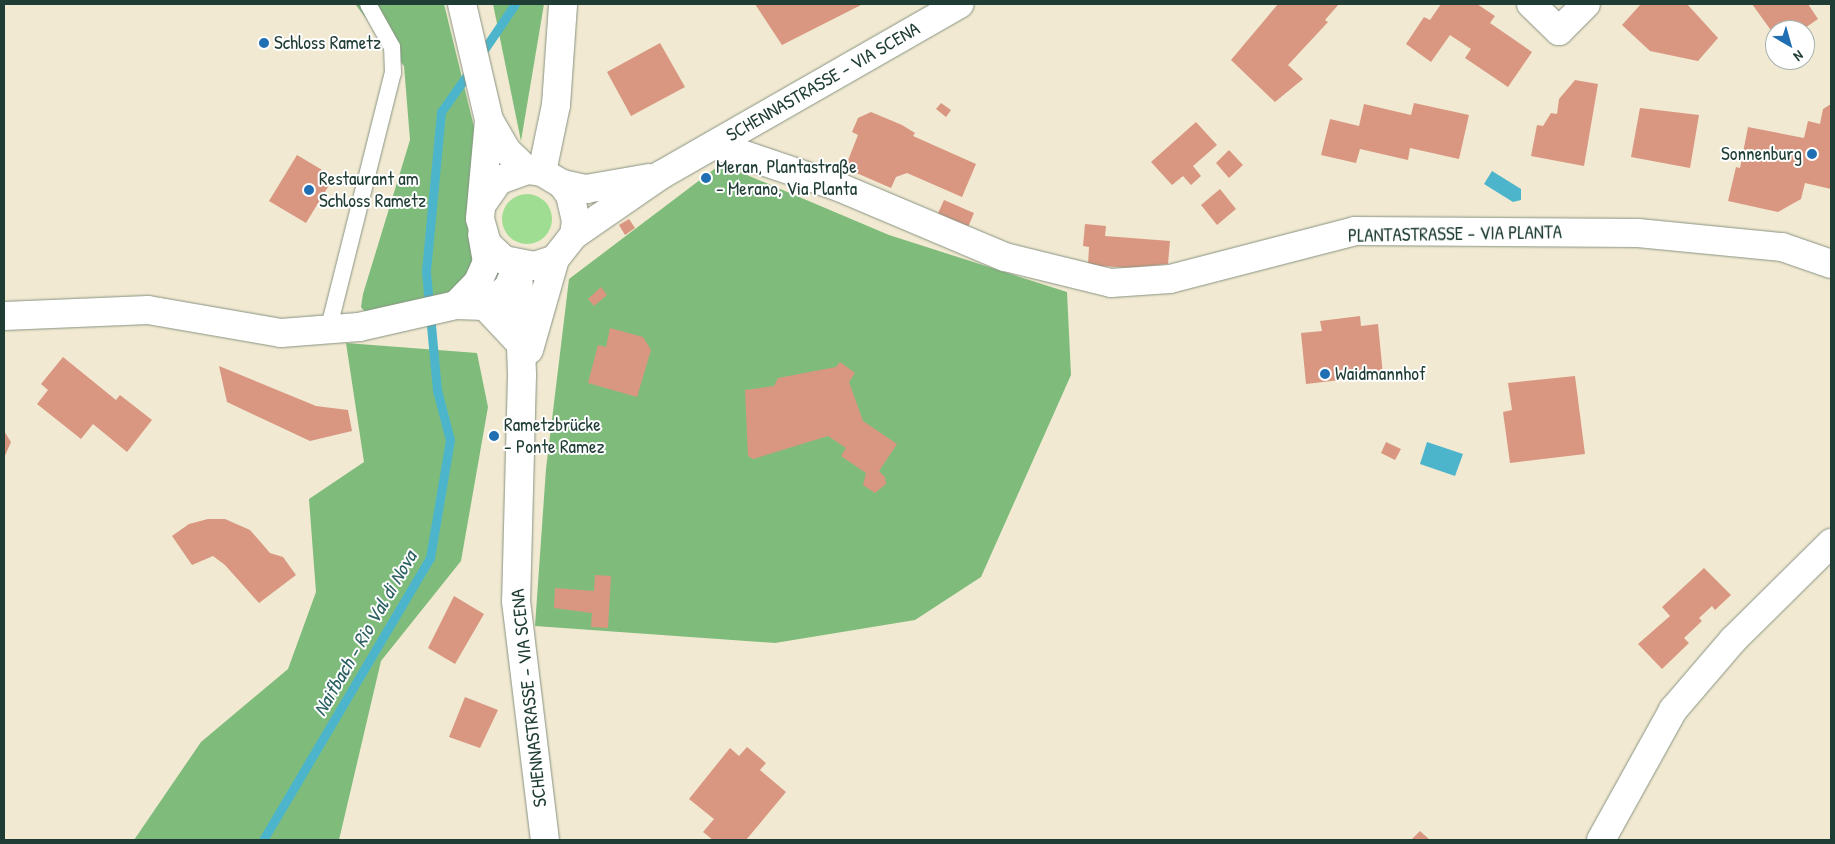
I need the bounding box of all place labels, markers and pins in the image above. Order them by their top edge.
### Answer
place label: Schloss Rametz [274,32,381,54]
marker: Schloss Rametz [258,37,270,49]
place label: Sonnenburg [1721,143,1802,165]
marker: Sonnenburg [1806,148,1818,160]
place label: Meran, Plantastraße - Merano, Via Planta [716,156,857,200]
place label: Restaurant am Schloss Rametz [319,168,426,212]
marker: Meran, Plantastraße - Merano, Via Planta [700,172,712,184]
marker: Restaurant am Schloss Rametz [303,184,315,196]
place label: Waidmannhof [1335,363,1426,385]
marker: Waidmannhof [1319,368,1331,380]
place label: Rametzbrücke - Ponte Ramez [504,414,605,458]
marker: Rametzbrücke - Ponte Ramez [488,430,500,442]

